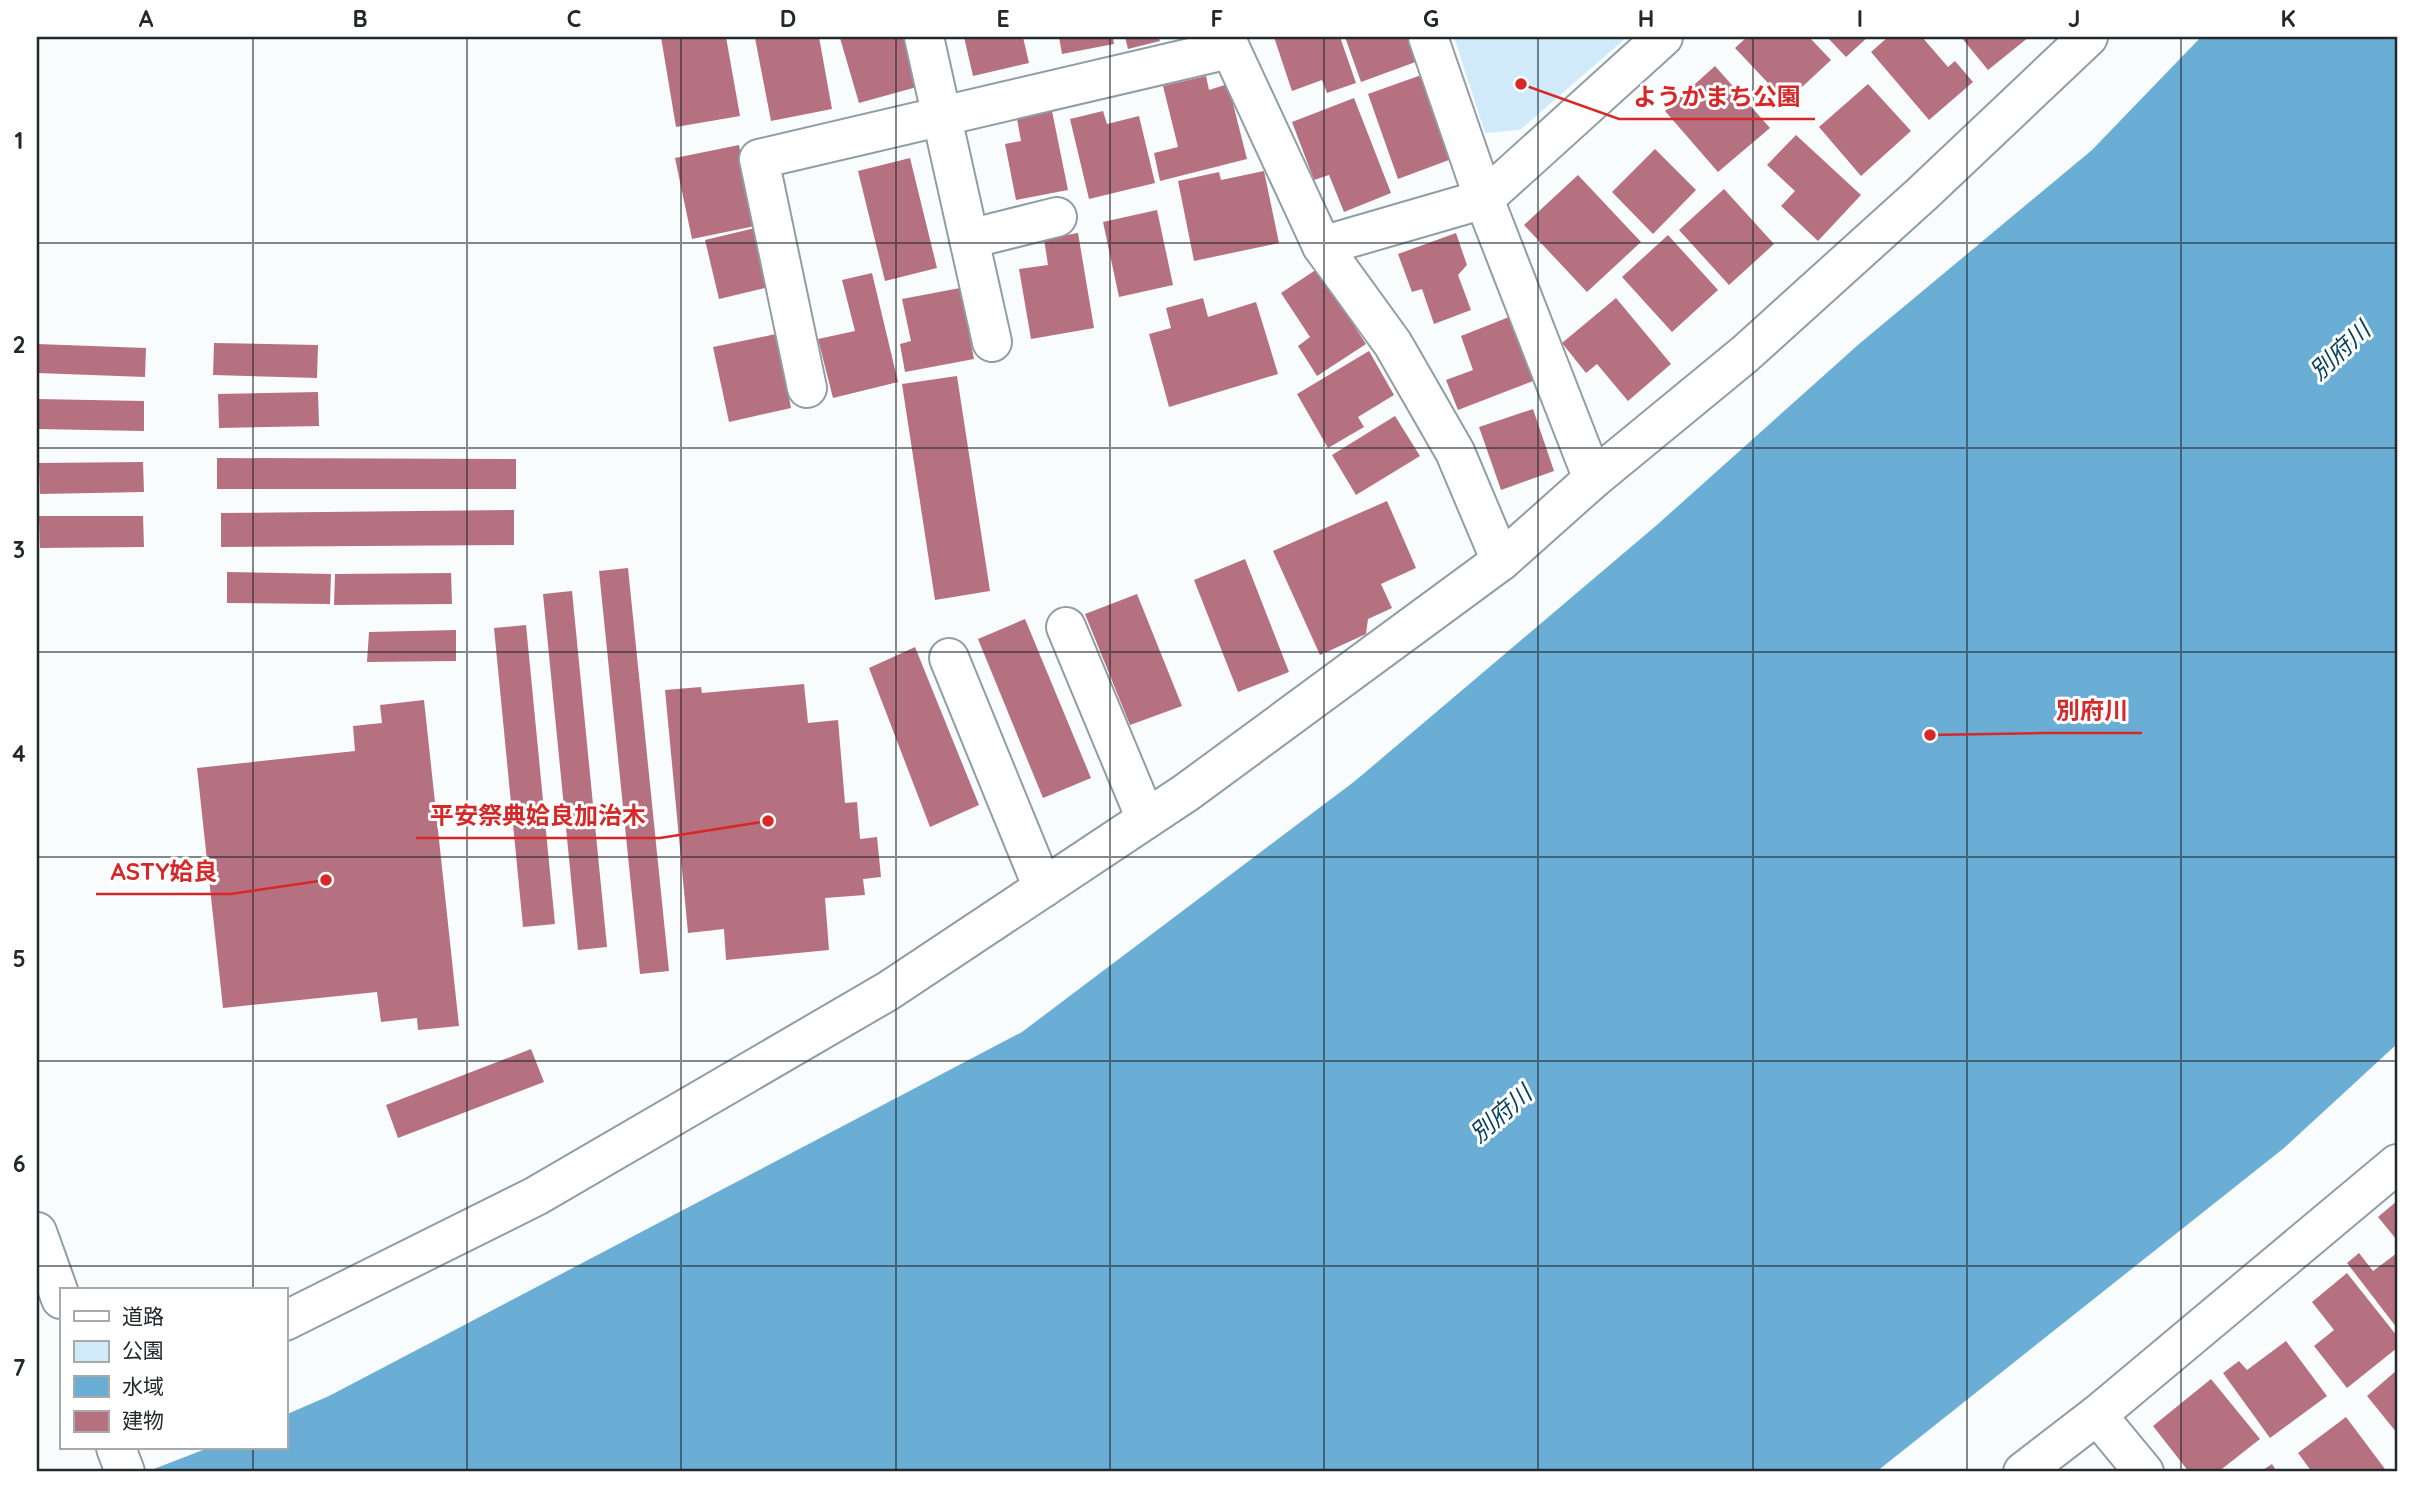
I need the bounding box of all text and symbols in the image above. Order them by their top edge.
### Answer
text: A [139,4,154,33]
text: B [352,4,368,33]
text: C [567,4,581,33]
text: D [780,4,796,33]
text: E [996,4,1010,33]
text: F [1211,4,1223,33]
text: G [1423,4,1439,33]
text: H [1638,4,1654,33]
text: I [1857,4,1863,33]
text: J [2068,4,2080,33]
text: K [2280,4,2296,33]
callout: ようかまち公園 [1619,74,1815,119]
text: ようかまち公園 [1633,81,1801,111]
text: 1 [15,126,23,155]
water label: 別府川 [2303,313,2378,386]
text: 2 [12,330,26,359]
text: 3 [13,535,25,564]
callout: 別府川 [2042,688,2142,733]
text: 別府川 [2056,695,2128,725]
text: 4 [12,739,26,768]
callout: 平安祭典姶良加治木 [416,793,660,838]
text: 平安祭典姶良加治木 [430,800,646,830]
callout: ASTY姶良 [96,849,231,894]
text: ASTY姶良 [110,856,218,886]
text: 5 [12,944,26,973]
water label: 別府川 [1463,1076,1540,1148]
text: 6 [13,1149,25,1178]
legend [60,1288,287,1450]
text: 道路 [122,1303,164,1329]
text: 公園 [122,1337,164,1363]
text: 7 [13,1353,26,1382]
text: 水域 [122,1373,164,1399]
text: 建物 [122,1407,164,1433]

